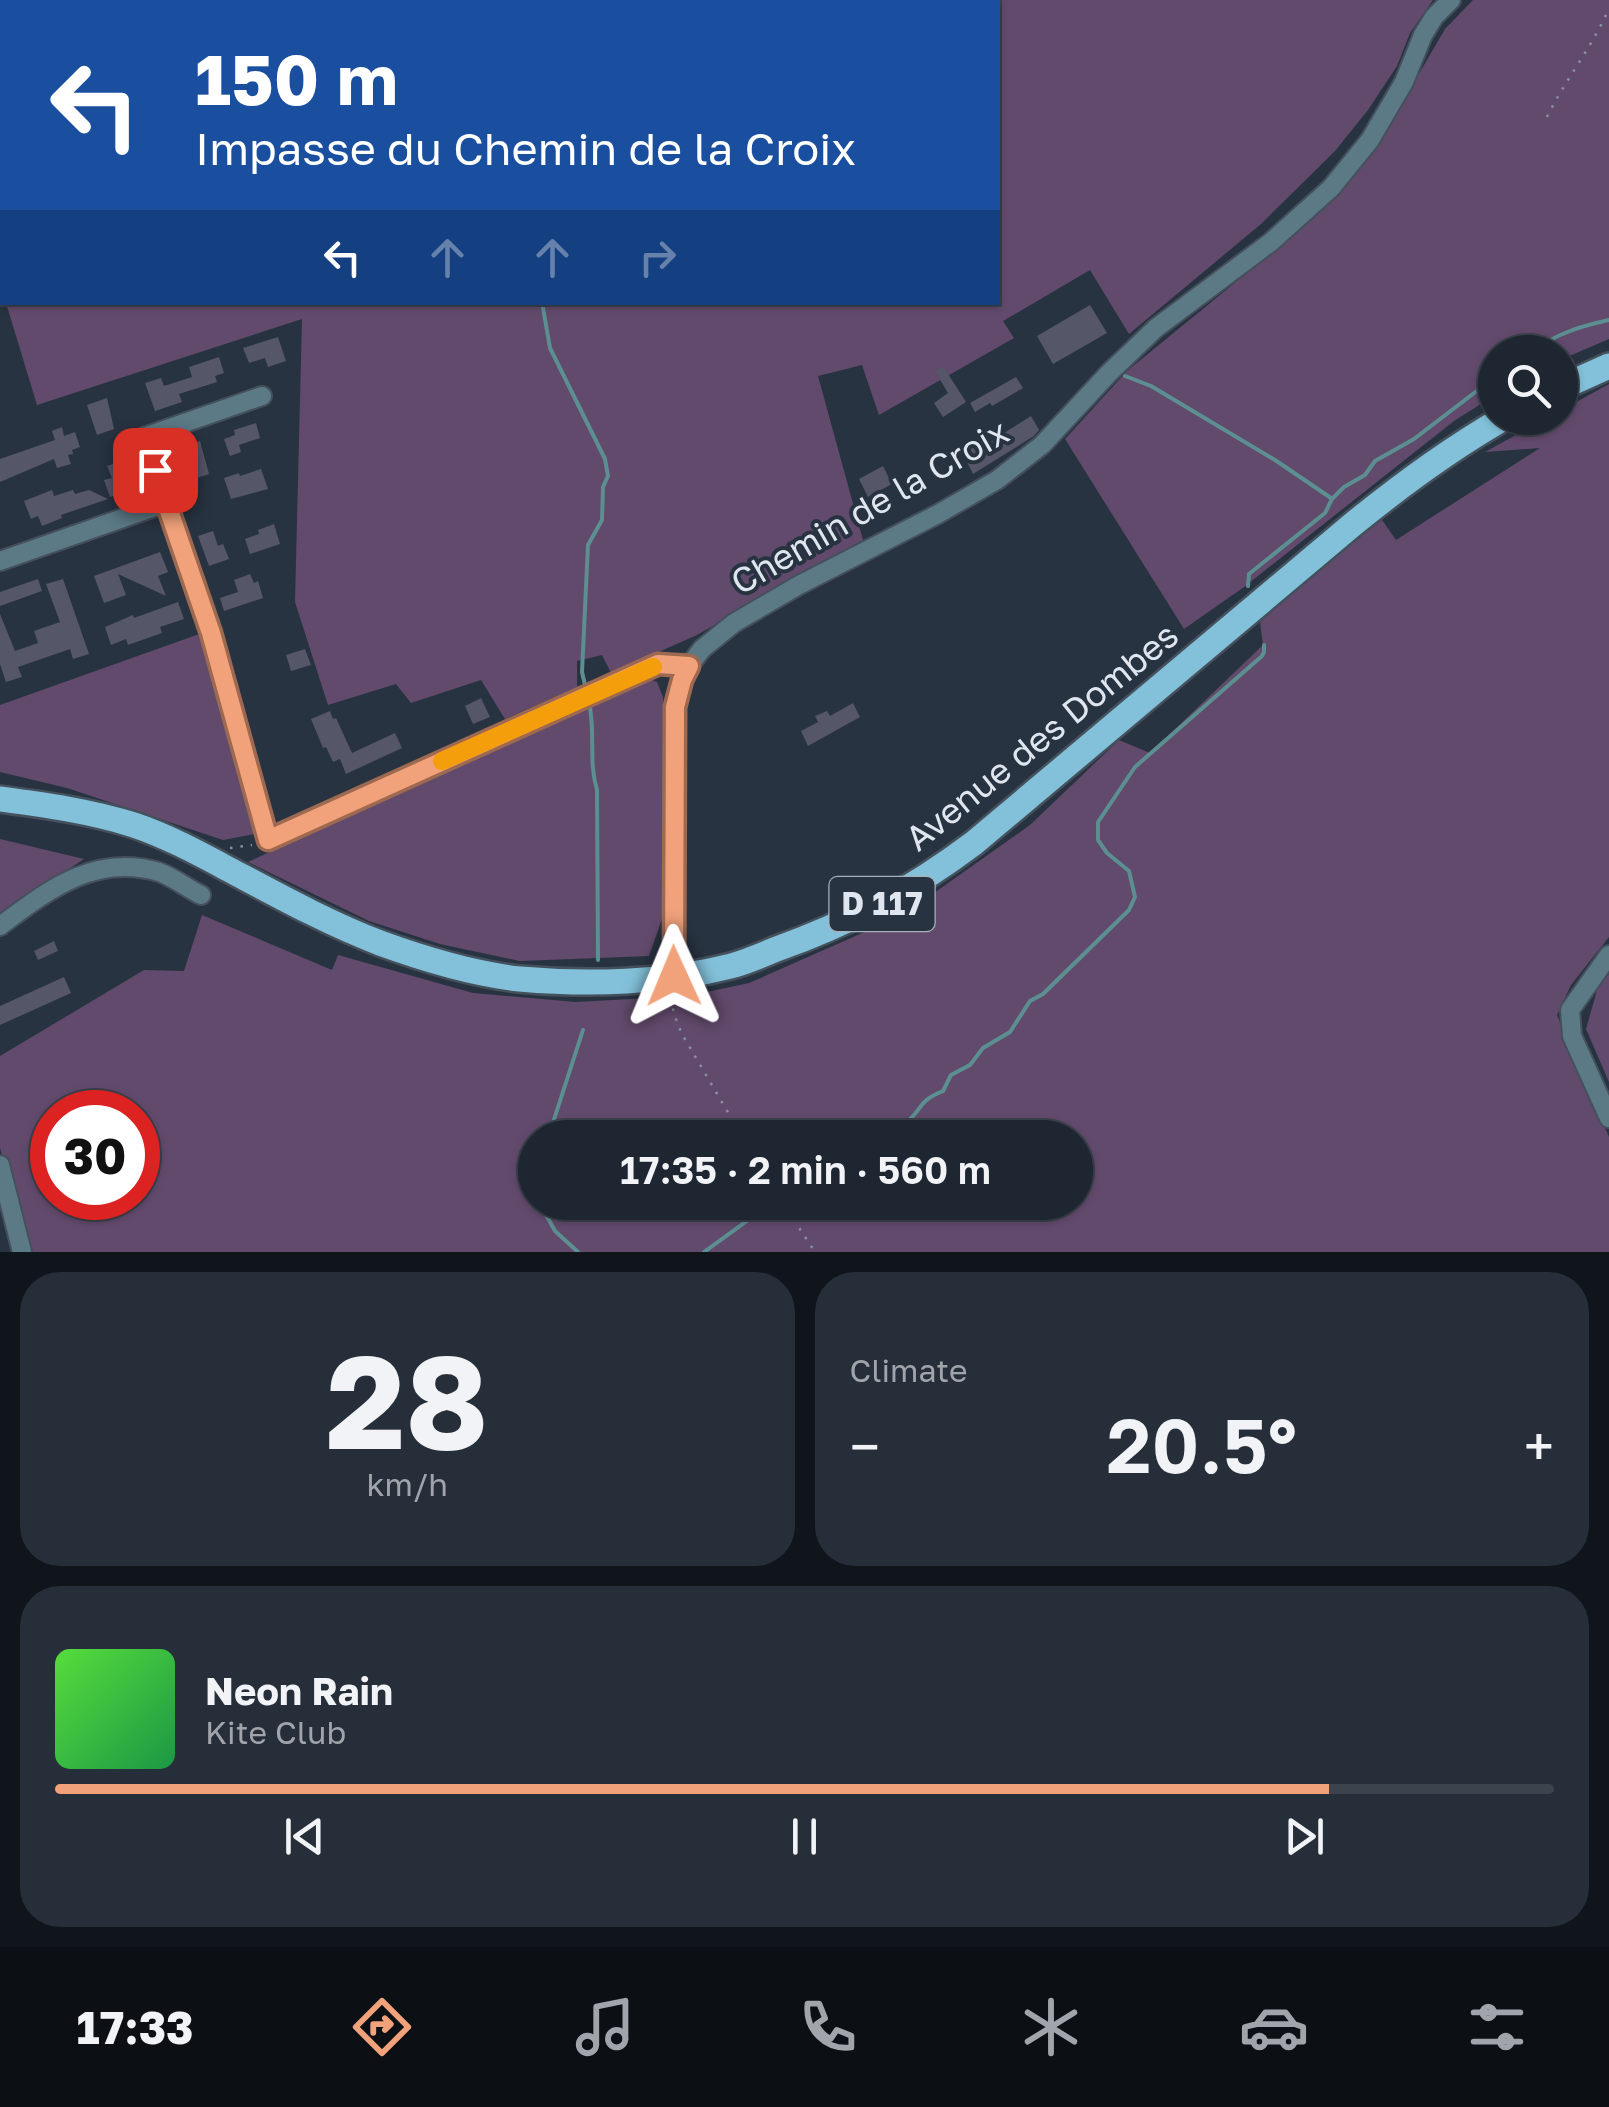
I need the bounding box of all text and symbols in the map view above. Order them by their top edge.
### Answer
text: 150 m [195,36,398,120]
icon: left [30,40,160,170]
text: Impasse du Chemin de la Croix [195,121,856,175]
icon: left [315,230,370,285]
icon: ahead [420,230,475,285]
icon: ahead [525,230,580,285]
icon: right [630,230,685,285]
map controls [1478,335,1578,435]
button: search [1478,335,1578,435]
street label: Chemin de la Croix [723,410,1016,603]
pin [113,428,198,513]
icon: arrive [128,443,183,498]
street label: Avenue des Dombes [897,613,1186,859]
road number: D 117 [830,877,934,931]
position arrow [622,924,726,1028]
speed limit sign: 30 [30,1090,160,1220]
text: 17:35 · 2 min · 560 m [620,1147,991,1192]
text: 28 [326,1322,489,1478]
text: Climate [850,1351,968,1389]
text: 20.5° [1107,1399,1297,1490]
text: − [850,1413,880,1479]
text: + [1524,1413,1554,1479]
text: km/h [367,1465,448,1503]
text: Neon Rain [205,1668,393,1713]
text: Kite Club [205,1713,346,1751]
icon: previous [277,1809,332,1864]
icon: pause [777,1809,832,1864]
icon: next [1277,1809,1332,1864]
icon: directions [347,1992,417,2062]
icon: music [570,1992,640,2062]
icon: phone [793,1992,863,2062]
icon: climate [1016,1992,1086,2062]
icon: car [1239,1992,1309,2062]
icon: filters [1462,1992,1532,2062]
text: 17:33 [77,2000,194,2054]

